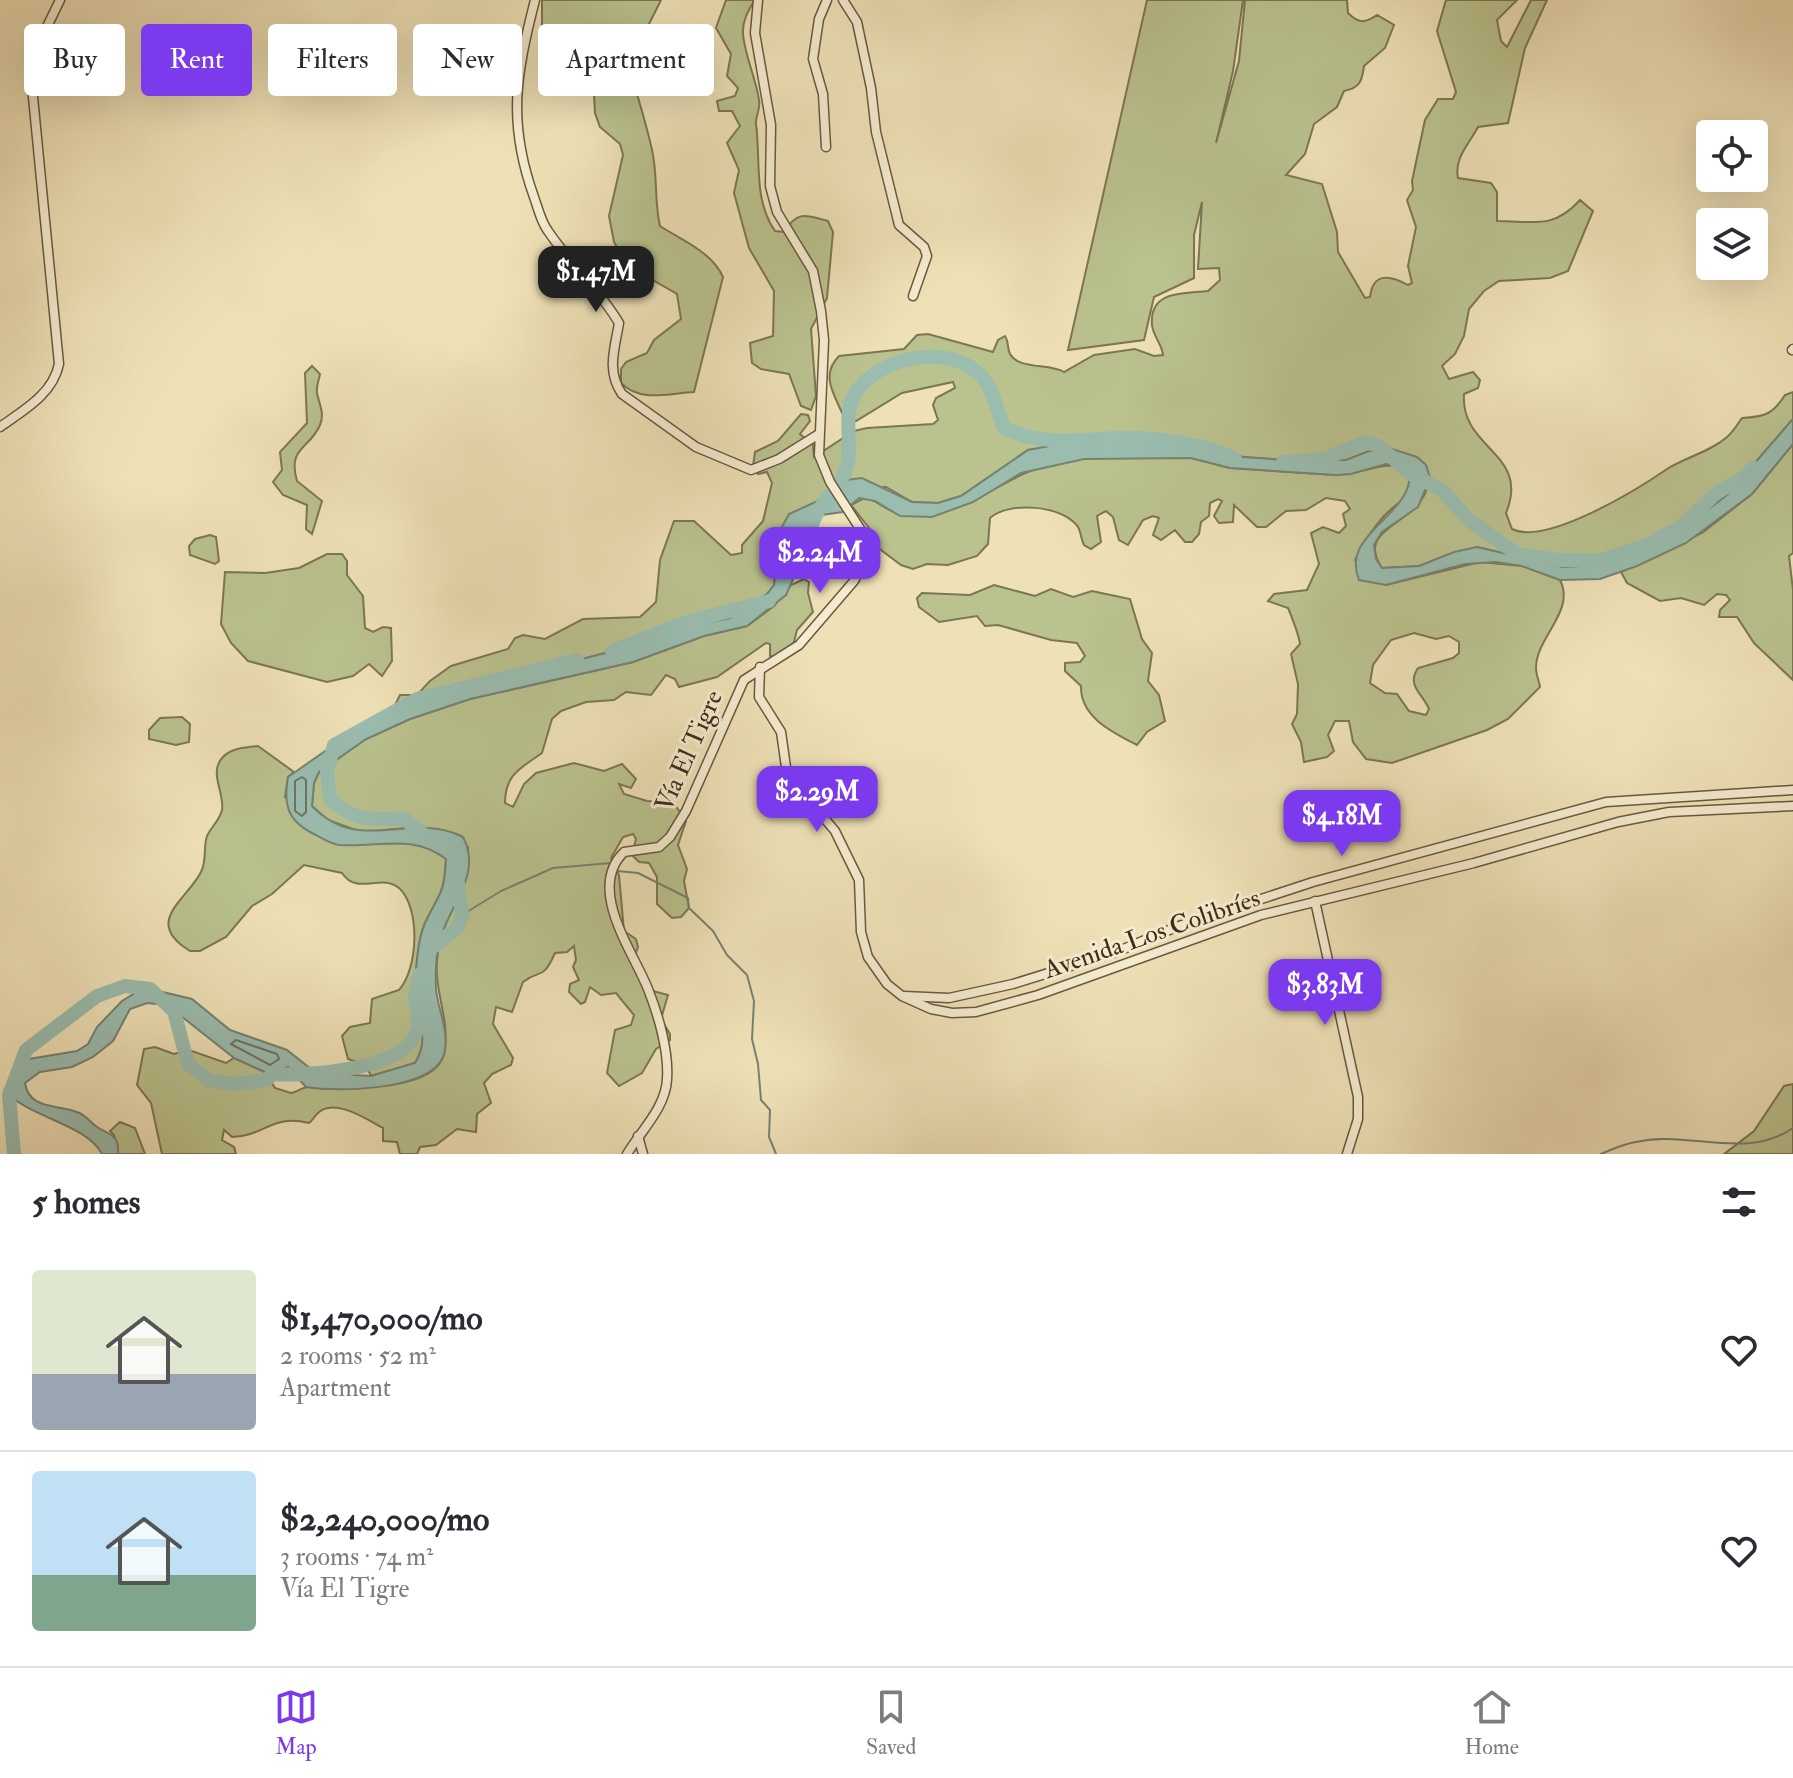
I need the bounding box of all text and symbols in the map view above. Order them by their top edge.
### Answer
chip: Buy [24,24,125,96]
chip: Rent [141,24,252,96]
chip: Filters [268,24,397,96]
chip: New [413,24,522,96]
chip: Apartment [538,24,714,96]
map controls [1696,120,1768,280]
button: locate [1696,120,1768,192]
button: layers [1696,208,1768,280]
pin: $1.47M [531,246,661,314]
text: $1.47M [556,256,636,288]
pin: $2.24M [755,527,885,595]
text: $2.24M [777,537,863,569]
street label: Vía El Tigre [648,685,730,817]
pin: $2.29M [752,766,882,834]
text: $2.29M [775,776,859,808]
pin: $4.18M [1277,790,1407,858]
text: $4.18M [1302,800,1382,832]
street label: Avenida Los Colibríes [1039,882,1264,986]
pin: $3.83M [1260,959,1390,1027]
text: $3.83M [1286,969,1364,1001]
icon: filters [1717,1180,1761,1224]
text: 5 homes [32,1181,140,1224]
text: $1,470,000/mo [280,1297,483,1340]
icon: home [96,1302,192,1398]
icon: heart [1717,1328,1761,1372]
text: 2 rooms · 52 m² [280,1340,436,1372]
text: Apartment [280,1372,391,1404]
text: $2,240,000/mo [280,1498,489,1541]
icon: home [96,1503,192,1599]
icon: heart [1717,1529,1761,1573]
text: 3 rooms · 74 m² [280,1541,433,1573]
text: Vía El Tigre [280,1573,409,1605]
tab: Map [274,1685,318,1761]
tab: Saved [866,1685,916,1761]
tab: Home [1464,1685,1519,1761]

